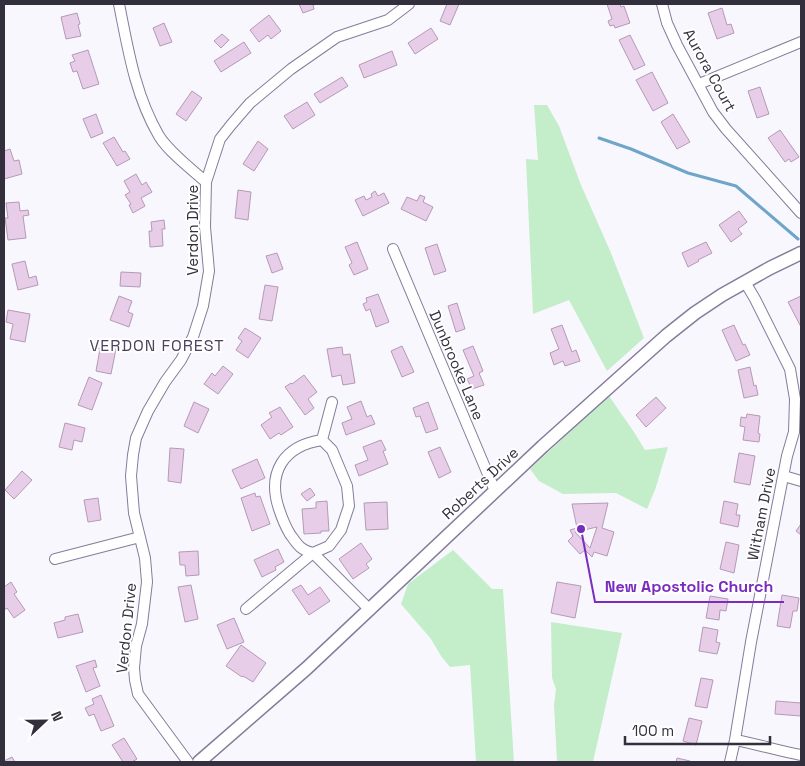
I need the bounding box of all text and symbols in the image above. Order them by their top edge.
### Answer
street label: Aurora Court [679,25,741,115]
street label: Verdon Drive [183,184,202,275]
street label: Dunbrooke Lane [425,307,489,423]
district label: VERDON FOREST [89,335,225,356]
street label: Roberts Drive [438,443,522,523]
street label: Witham Drive [743,466,779,562]
callout: New Apostolic Church [595,571,784,602]
text: New Apostolic Church [605,576,773,597]
street label: Verdon Drive [112,582,140,674]
north arrow [20,696,70,746]
text: N [47,708,67,724]
scale bar [625,714,770,746]
text: 100 m [632,721,674,740]

